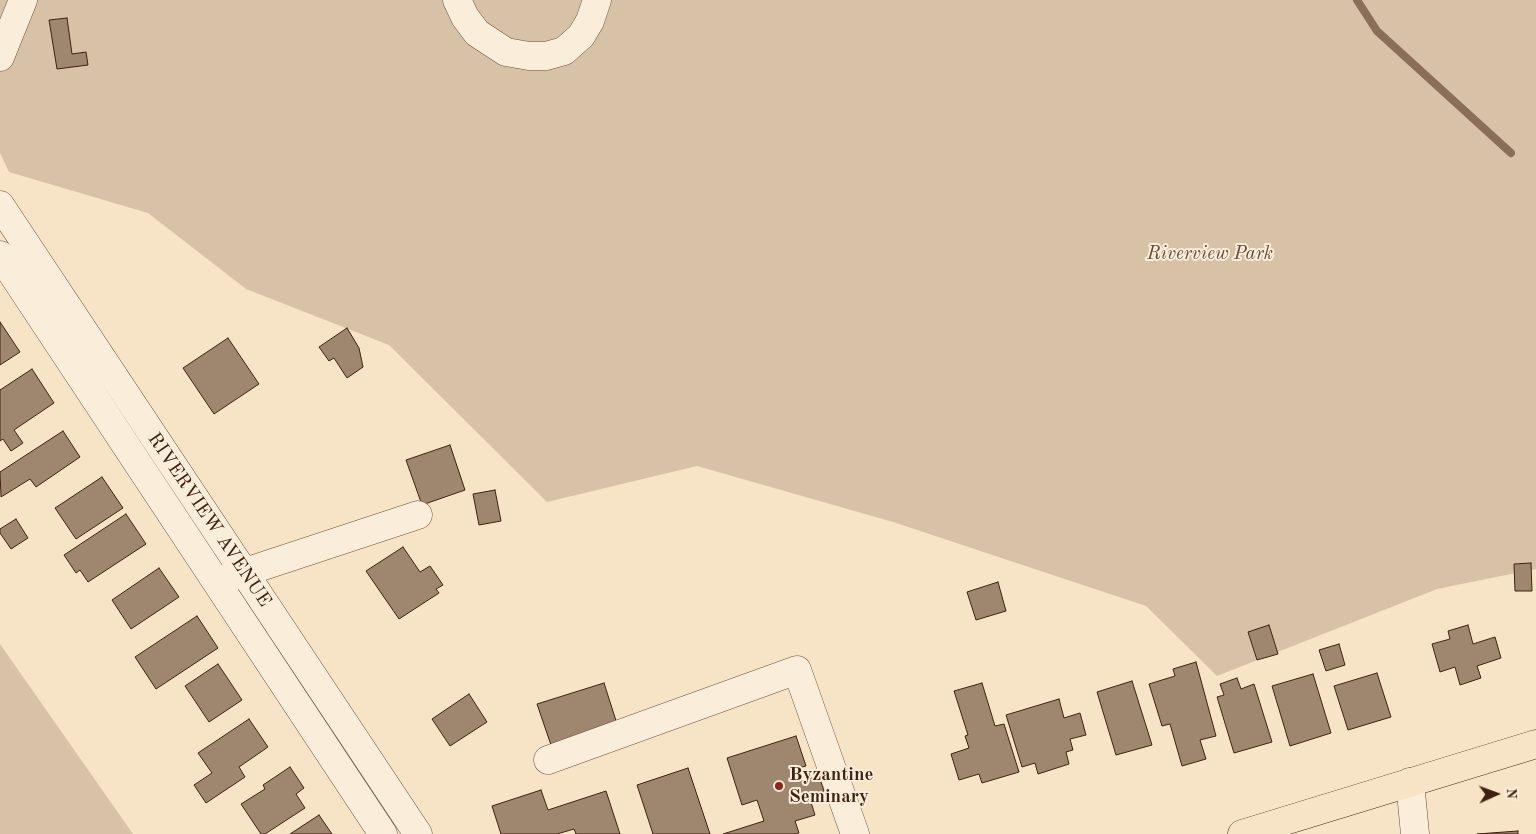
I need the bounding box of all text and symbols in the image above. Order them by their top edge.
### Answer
park label: Riverview Park [1147,243,1273,265]
street label: RIVERVIEW AVENUE [142,429,276,611]
place label: Byzantine Seminary [789,764,873,808]
north arrow [1471,769,1521,819]
marker: Byzantine Seminary [773,780,785,792]
text: N [1504,788,1518,799]

